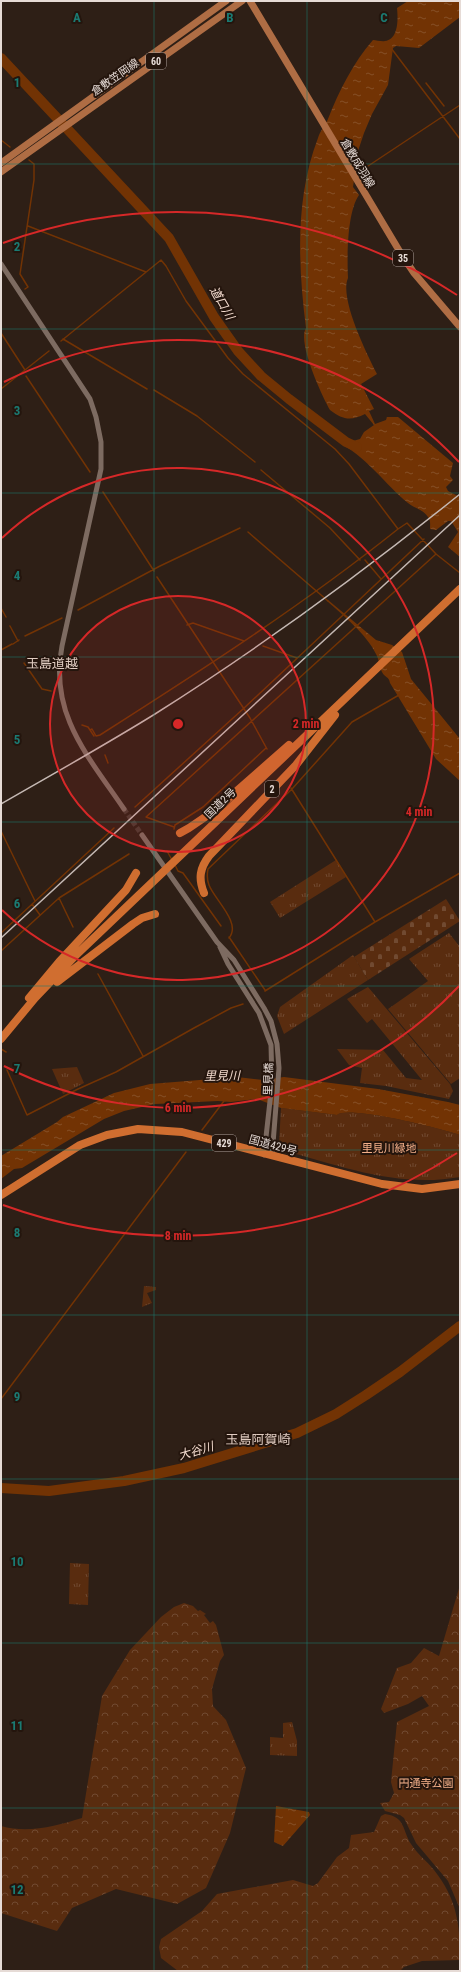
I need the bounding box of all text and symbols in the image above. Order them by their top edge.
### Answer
text: A [73,10,81,25]
text: B [226,10,234,25]
text: C [380,10,388,25]
road number: 60 [146,53,166,69]
street label: 倉敷笠岡線 [89,56,142,99]
text: 1 [14,75,20,90]
street label: 倉敷成羽線 [338,136,377,190]
text: 2 [14,239,21,254]
road number: 35 [393,250,413,266]
water label: 道口川 [207,284,238,324]
text: 3 [14,403,20,418]
text: 4 [14,568,21,583]
district label: 玉島道越 [26,656,78,671]
centre of rings [171,717,185,731]
text: 2 min [293,717,319,731]
text: 5 [14,732,21,747]
road number: 2 [265,781,279,797]
street label: 国道2号 [202,785,239,821]
text: 4 min [406,805,432,819]
text: 6 [14,896,21,911]
text: 7 [14,1061,21,1076]
street label: 里見橋 [261,1062,276,1096]
water label: 里見川 [204,1069,242,1083]
text: 6 min [165,1101,191,1115]
street label: 国道429号 [247,1133,298,1158]
road number: 429 [212,1135,236,1151]
park label: 里見川緑地 [362,1142,417,1155]
text: 8 [14,1225,20,1240]
text: 8 min [165,1229,191,1243]
text: 9 [14,1389,20,1404]
district label: 玉島阿賀崎 [225,1432,291,1447]
water label: 大谷川 [177,1439,217,1463]
text: 10 [10,1554,24,1569]
text: 11 [10,1718,24,1733]
park label: 円通寺公園 [399,1777,454,1790]
text: 12 [10,1882,24,1897]

